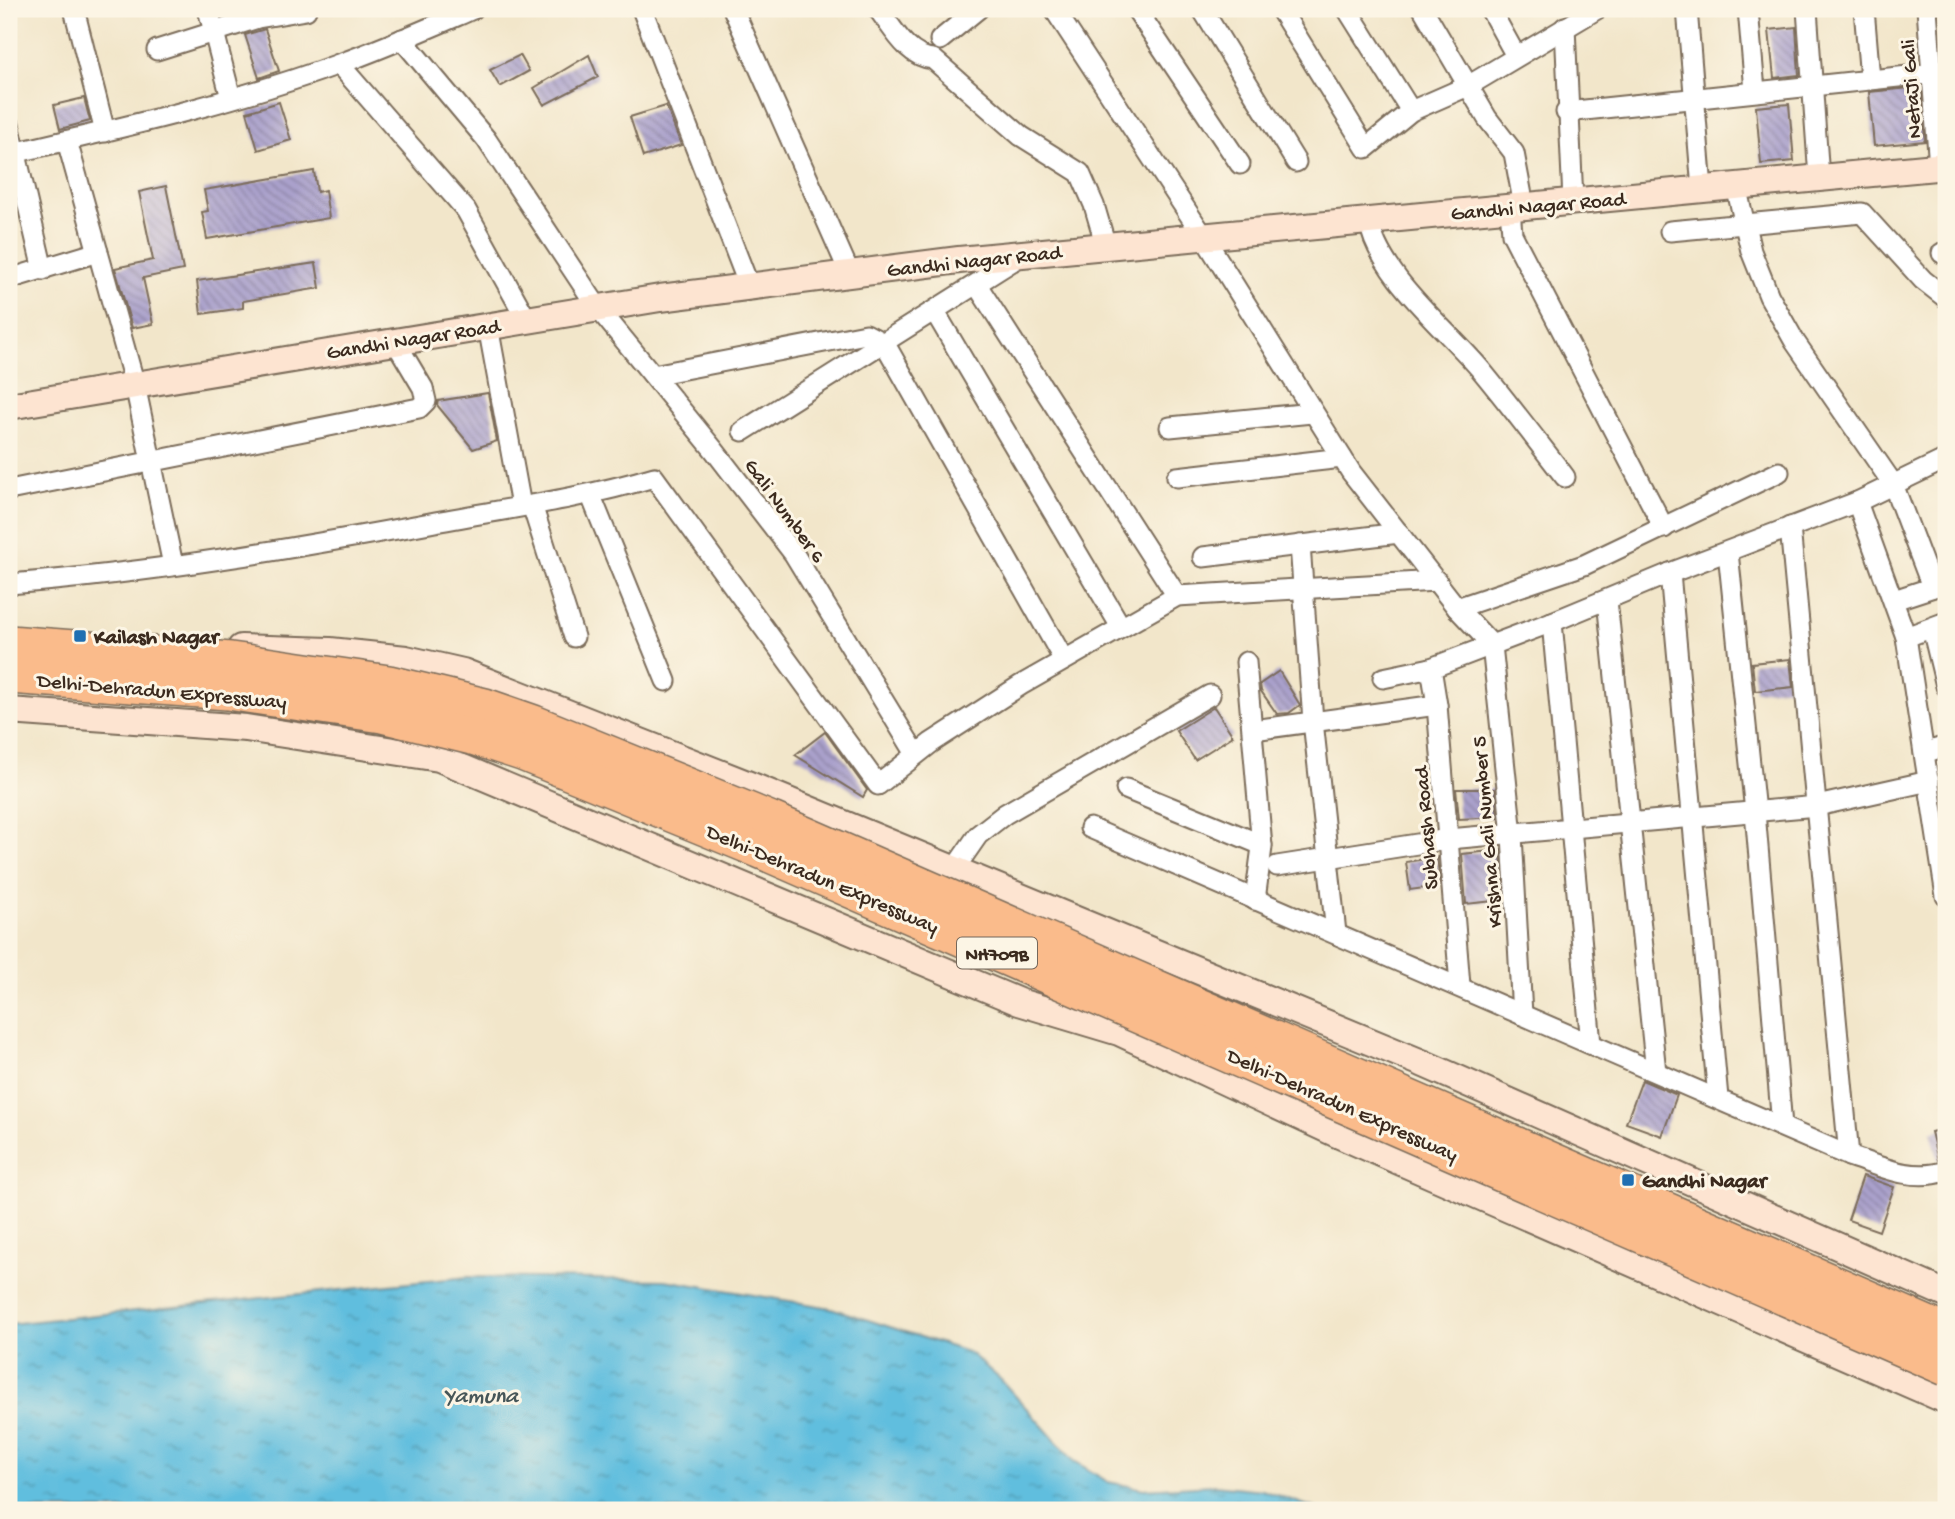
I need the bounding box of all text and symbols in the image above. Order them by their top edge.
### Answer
street label: NetaJi Gali [1898,38,1929,139]
street label: Gandhi Nagar Road [1450,188,1628,229]
street label: Gandhi Nagar Road [886,242,1064,285]
street label: Gandhi Nagar Road [325,315,504,368]
street label: Gali Number 6 [737,455,829,569]
place label: Kailash Nagar [93,627,221,652]
marker: Kailash Nagar [72,628,88,644]
street label: Delhi-Dehradun Expressway [34,670,287,717]
street label: Krishna Gali Number 5 [1469,735,1510,928]
street label: Subhash Road [1411,763,1446,890]
street label: Delhi-Dehradun Expressway [700,820,942,942]
road number: NH709B [957,937,1037,968]
street label: Delhi-Dehradun Expressway [1220,1044,1461,1169]
place label: Gandhi Nagar [1642,1171,1769,1196]
marker: Gandhi Nagar [1620,1172,1636,1188]
water label: Yamuna [444,1384,519,1411]

